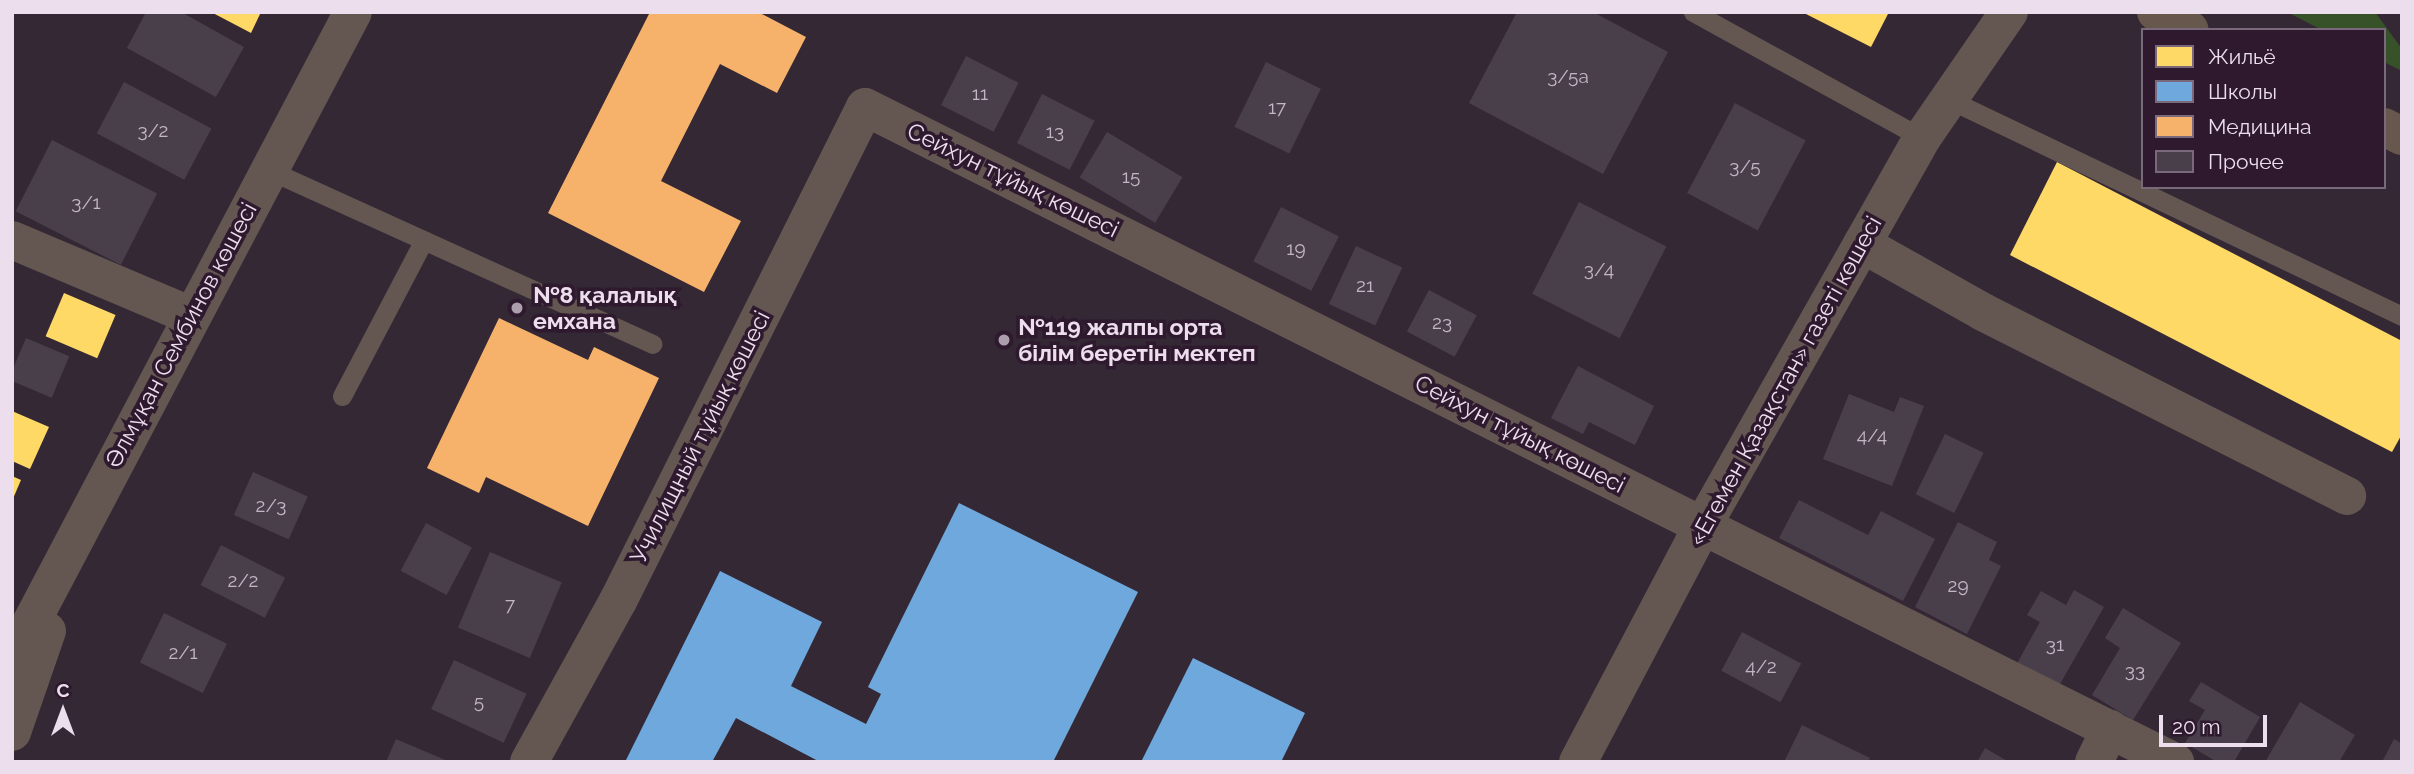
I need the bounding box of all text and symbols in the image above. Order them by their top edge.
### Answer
legend [2141,28,2386,189]
text: Жильё [2208,44,2276,69]
house number: 3/5а [1547,66,1589,88]
text: Школы [2208,79,2277,104]
house number: 11 [972,83,988,105]
house number: 17 [1268,97,1286,119]
text: Медицина [2208,114,2312,139]
street label: Сейхун тұйық көшесі [903,117,1123,243]
house number: 3/2 [137,120,169,142]
house number: 13 [1046,121,1064,143]
text: Прочее [2208,149,2284,174]
house number: 3/5 [1729,156,1761,178]
house number: 15 [1122,166,1140,188]
house number: 3/1 [71,192,101,214]
street label: Әлмұқан Сембинов көшесі [99,198,263,472]
street label: «Егемен Қазақстан» газеті көшесі [1683,211,1887,551]
house number: 19 [1286,238,1306,260]
house number: 3/4 [1584,259,1614,281]
house number: 21 [1356,275,1374,297]
place label: №8 қалалық емхана [533,281,677,335]
marker: №8 қалалық емхана [507,298,527,318]
street label: Училищный тұйық көшесі [624,306,776,568]
house number: 23 [1432,312,1452,334]
place label: №119 жалпы орта білім беретін мектеп [1018,313,1256,367]
marker: №119 жалпы орта білім беретін мектеп [996,332,1012,348]
street label: Сейхун тұйық көшесі [1410,369,1630,499]
house number: 4/4 [1857,425,1887,447]
house number: 2/3 [256,495,286,517]
house number: 2/2 [228,570,258,592]
house number: 29 [1947,575,1969,597]
house number: 7 [505,594,515,616]
house number: 31 [2046,634,2064,656]
house number: 2/1 [168,642,198,664]
house number: 4/2 [1745,656,1777,678]
house number: 33 [2125,660,2145,682]
north arrow [28,676,98,746]
text: С [56,679,70,701]
house number: 5 [474,691,484,713]
scale bar [2162,700,2270,744]
text: 20 m [2172,714,2220,739]

